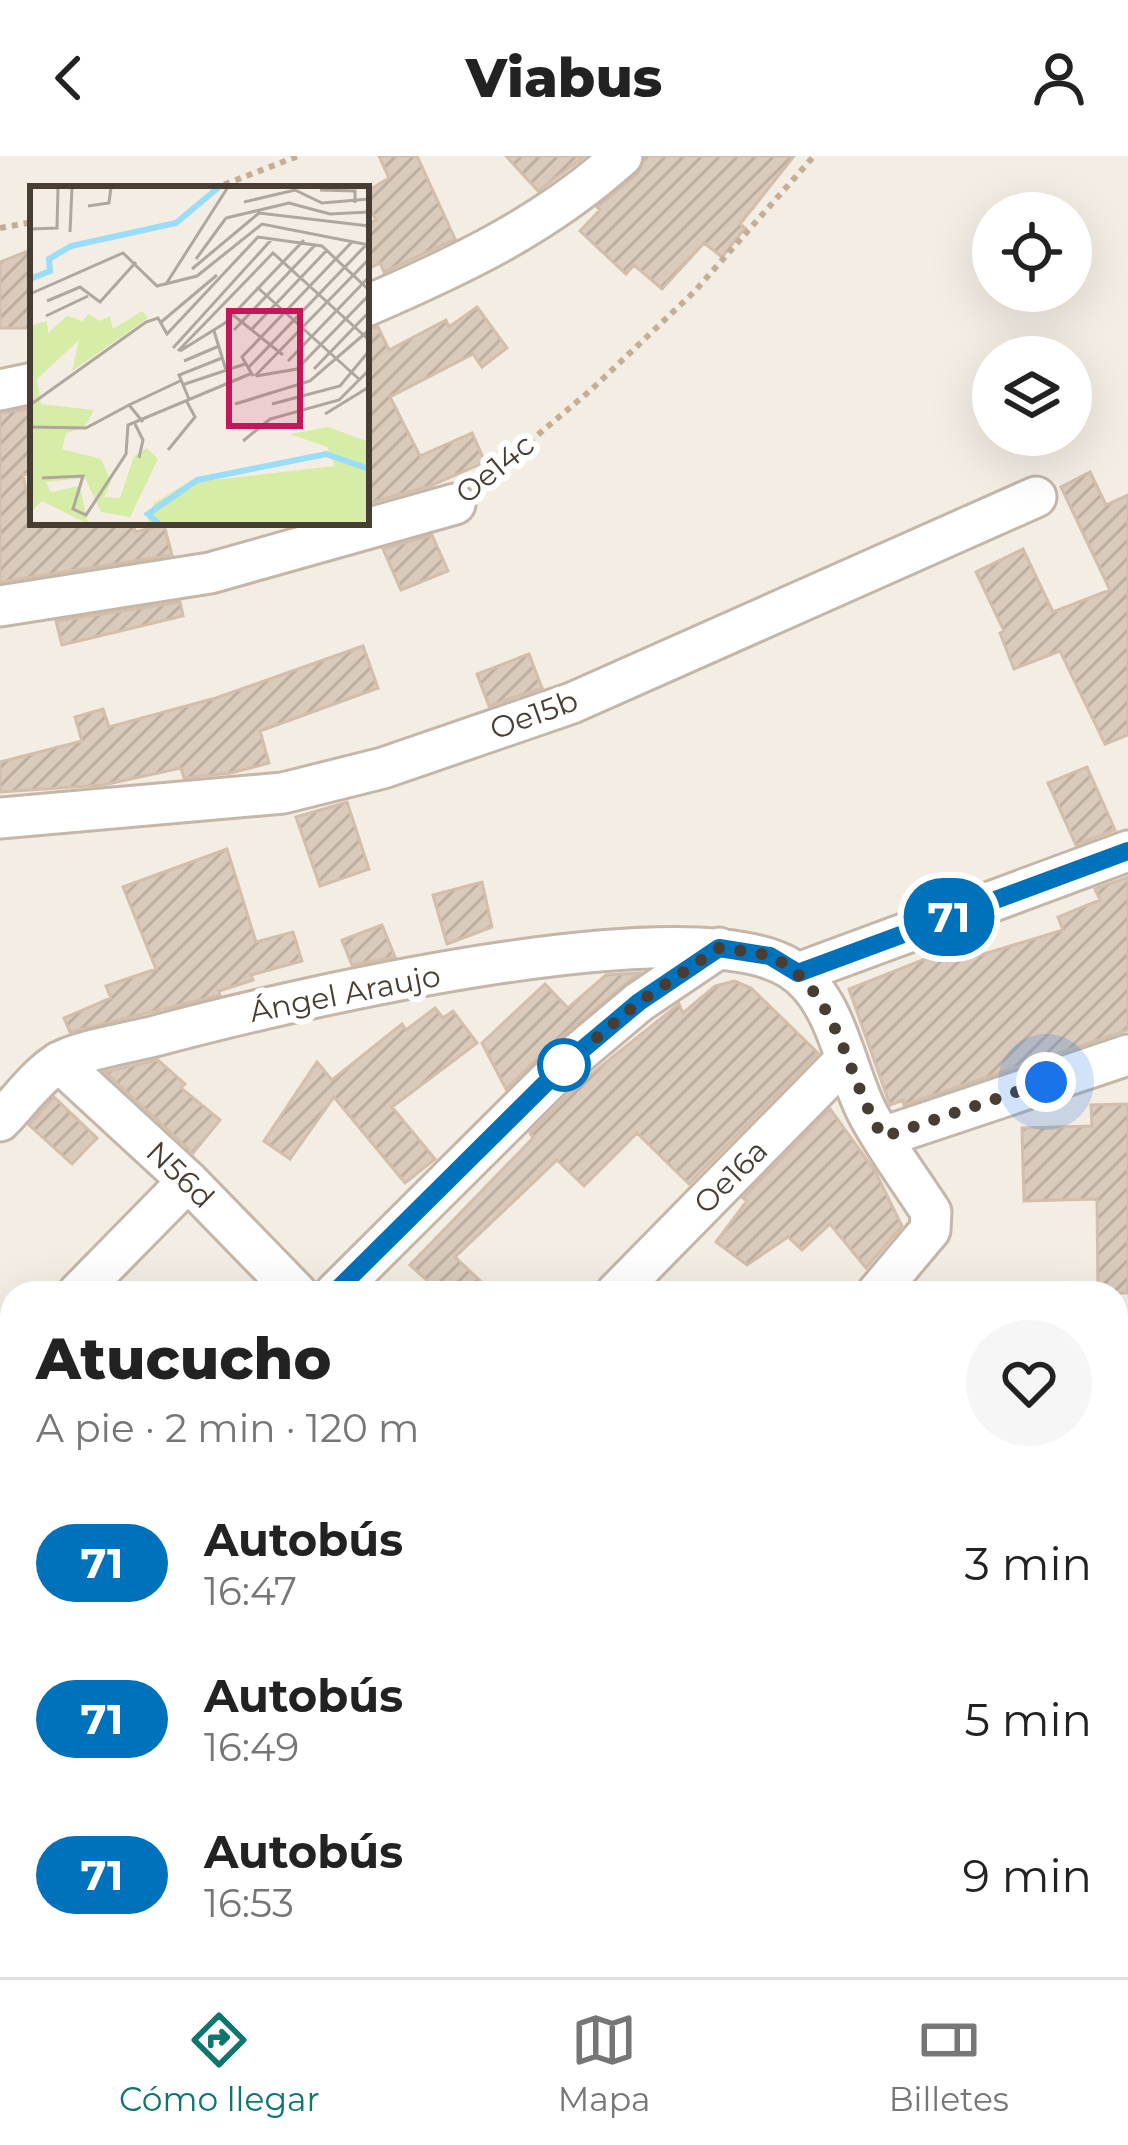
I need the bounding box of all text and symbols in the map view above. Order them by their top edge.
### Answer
icon: back [36,45,102,111]
text: Viabus [466,45,662,111]
icon: person [1026,45,1092,111]
inset map [30,186,369,525]
map controls [972,192,1092,456]
button: locate [972,192,1092,312]
button: layers [972,336,1092,456]
street label: Oe14c [448,426,541,511]
street label: Oe15b [485,682,583,747]
line badge: 71 [895,878,1003,956]
text: 71 [928,891,970,943]
street label: Ángel Araujo [246,957,443,1030]
unlabelled marker [539,1040,589,1090]
your location [1016,1052,1076,1112]
street label: Oe16a [686,1132,775,1221]
street label: N56d [139,1133,222,1216]
button: heart [966,1320,1092,1446]
text: Atucucho [36,1324,332,1393]
text: A pie · 2 min · 120 m [36,1404,419,1452]
text: Autobús [204,1512,403,1567]
text: 3 min [965,1536,1092,1591]
text: 71 [81,1537,123,1589]
text: 16:47 [204,1567,297,1615]
text: Autobús [204,1668,403,1723]
text: 5 min [964,1692,1092,1747]
text: 71 [81,1693,123,1745]
text: 16:49 [204,1723,299,1771]
text: Autobús [204,1824,403,1879]
text: 9 min [963,1848,1092,1903]
text: 71 [81,1849,123,1901]
text: 16:53 [204,1879,294,1927]
tab: Cómo llegar [119,2007,320,2119]
tab: Mapa [558,2007,651,2119]
tab: Billetes [889,2007,1009,2119]

